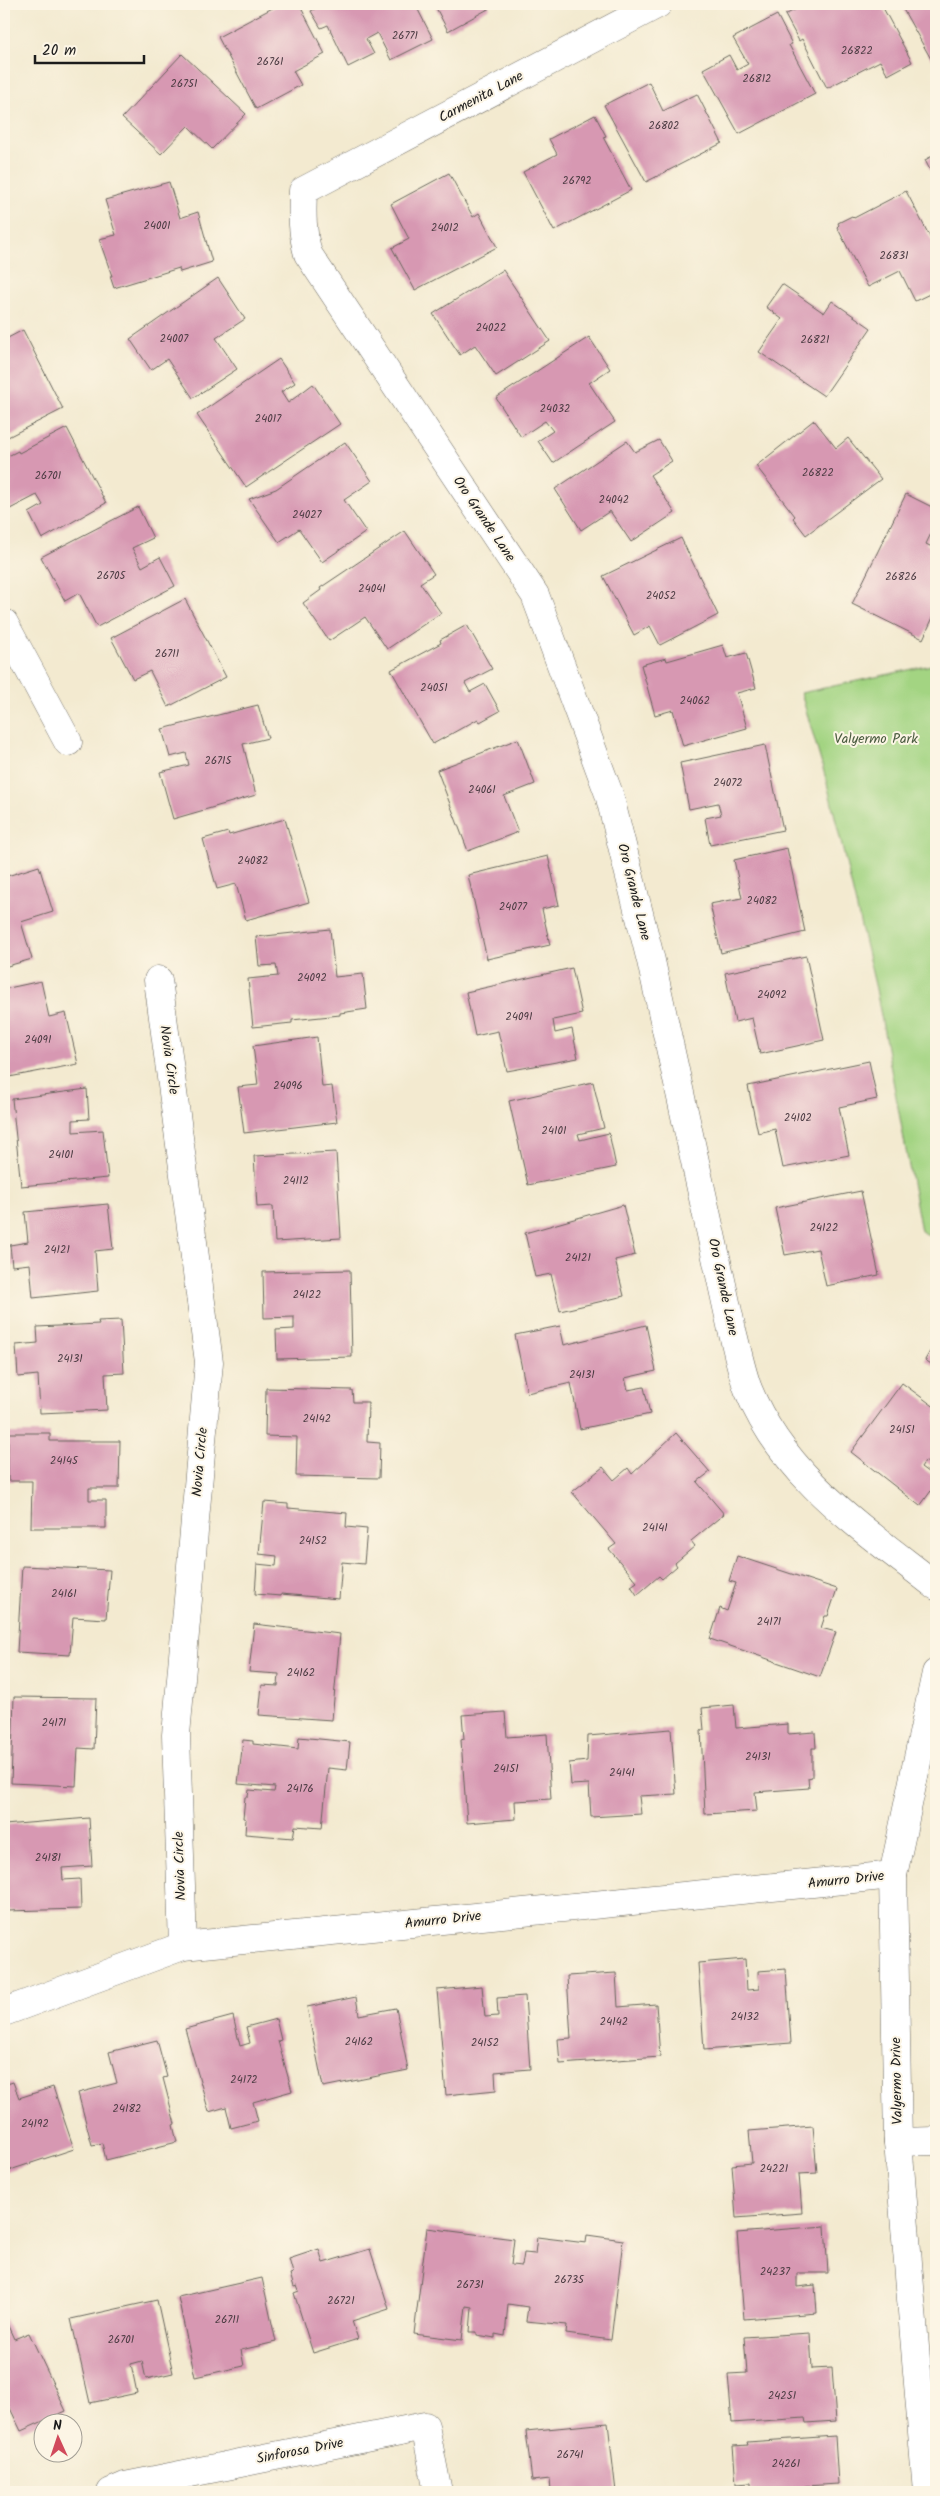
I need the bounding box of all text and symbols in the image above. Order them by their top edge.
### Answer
house number: 26771 [392,27,418,45]
scale bar [35,32,144,64]
text: 20 m [42,39,76,63]
house number: 26822 [841,42,873,60]
house number: 26761 [256,53,284,71]
street label: Carmenita Lane [435,65,528,129]
house number: 26812 [743,70,771,88]
house number: 26751 [171,75,197,93]
house number: 26802 [648,117,680,135]
house number: 26792 [562,172,592,190]
house number: 24001 [144,217,170,235]
house number: 24012 [431,219,459,237]
house number: 26831 [880,247,908,265]
house number: 24022 [476,319,506,337]
house number: 24007 [160,330,189,348]
house number: 26821 [801,331,829,349]
house number: 24032 [540,400,570,418]
house number: 24017 [255,410,282,428]
house number: 26822 [802,464,834,482]
house number: 26701 [35,467,61,485]
street label: Oro Grande Lane [447,472,521,567]
house number: 24042 [599,491,629,509]
house number: 24027 [292,506,323,524]
house number: 26705 [97,567,127,585]
house number: 26826 [885,568,917,586]
house number: 24041 [358,580,386,598]
house number: 24052 [646,587,676,605]
house number: 26711 [155,645,179,663]
house number: 24051 [420,679,448,697]
house number: 24062 [680,692,710,710]
park label: Valyermo Park [834,728,918,750]
house number: 26715 [205,752,233,770]
house number: 24072 [713,774,743,792]
house number: 24061 [468,781,496,799]
street label: Oro Grande Lane [611,841,657,943]
house number: 24082 [238,852,268,870]
house number: 24082 [747,892,777,910]
house number: 24077 [499,898,528,916]
house number: 24092 [297,969,327,987]
house number: 24092 [757,986,787,1004]
house number: 24091 [506,1008,532,1026]
street label: Novia Circle [153,1024,185,1097]
house number: 24091 [25,1031,51,1049]
house number: 24096 [273,1077,303,1095]
house number: 24102 [784,1109,812,1127]
house number: 24101 [542,1122,566,1140]
house number: 24101 [49,1146,73,1164]
house number: 24112 [283,1172,309,1190]
house number: 24122 [810,1219,838,1237]
street label: Oro Grande Lane [702,1236,744,1339]
house number: 24121 [44,1241,70,1259]
house number: 24121 [565,1249,591,1267]
house number: 24122 [293,1286,321,1304]
house number: 24131 [57,1350,83,1368]
house number: 24131 [569,1366,595,1384]
house number: 24142 [303,1410,331,1428]
house number: 24151 [889,1421,915,1439]
street label: Novia Circle [186,1426,214,1498]
house number: 24145 [50,1452,79,1470]
house number: 24141 [642,1519,668,1537]
house number: 24152 [299,1532,327,1550]
house number: 24161 [51,1585,77,1603]
house number: 24171 [757,1613,781,1631]
house number: 24162 [287,1664,315,1682]
house number: 24171 [42,1714,66,1732]
house number: 24131 [745,1748,771,1766]
house number: 24151 [493,1760,519,1778]
house number: 24141 [609,1764,635,1782]
house number: 24176 [286,1780,314,1798]
street label: Novia Circle [168,1830,192,1901]
house number: 24181 [35,1849,61,1867]
street label: Amurro Drive [807,1865,886,1895]
street label: Amurro Drive [404,1905,483,1935]
house number: 24132 [731,2008,759,2026]
house number: 24142 [600,2013,628,2031]
house number: 24162 [345,2033,373,2051]
house number: 24152 [471,2034,499,2052]
street label: Valyermo Drive [885,2036,909,2125]
house number: 24172 [230,2071,258,2089]
house number: 24182 [113,2100,141,2118]
house number: 24192 [21,2115,49,2133]
house number: 24221 [760,2160,788,2178]
house number: 24237 [760,2263,791,2281]
house number: 26735 [554,2271,585,2289]
house number: 26731 [456,2276,484,2294]
house number: 26721 [327,2292,355,2310]
house number: 26711 [215,2311,239,2329]
house number: 26701 [108,2331,134,2349]
house number: 24251 [768,2387,796,2405]
north arrow [32,2414,82,2464]
text: N [52,2415,63,2437]
street label: Sinforosa Drive [255,2432,346,2470]
house number: 26741 [556,2446,584,2464]
house number: 24261 [772,2455,800,2473]

